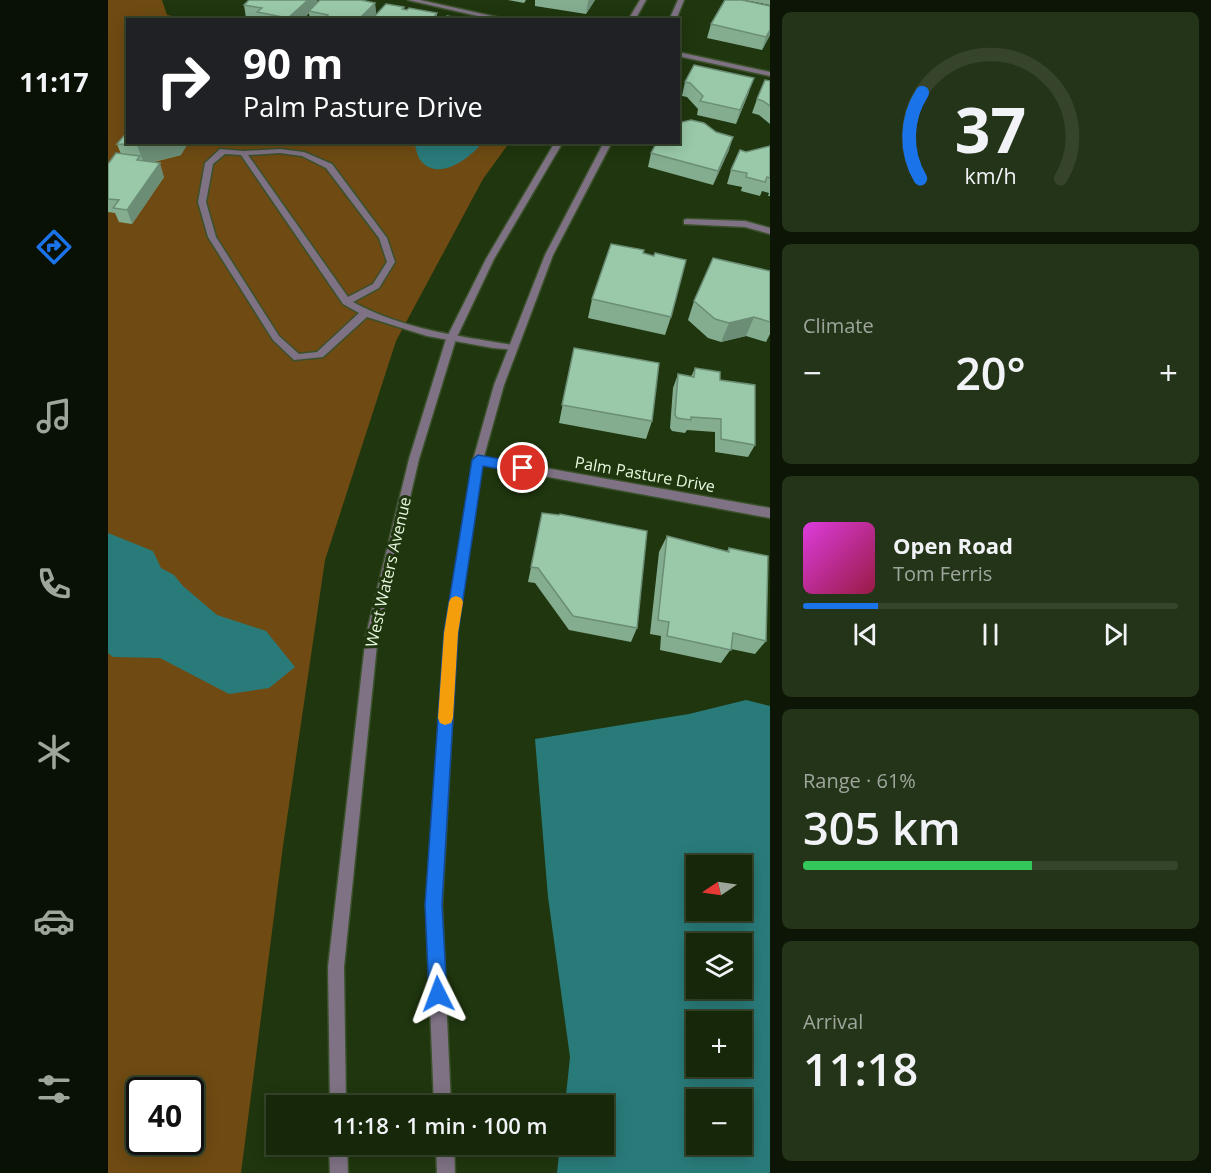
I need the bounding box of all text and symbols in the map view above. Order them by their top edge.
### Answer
text: 90 m [243,34,343,91]
icon: right [144,42,222,120]
text: 11:17 [19,63,89,100]
text: 37 [955,86,1026,171]
text: Palm Pasture Drive [243,88,483,125]
text: km/h [964,161,1017,190]
icon: directions [33,226,75,268]
text: Climate [803,312,874,339]
text: 20° [955,342,1026,403]
text: − [803,350,822,395]
text: + [1159,350,1178,395]
icon: music [33,395,75,437]
pin [497,442,548,493]
icon: arrive [506,451,539,484]
street label: Palm Pasture Drive [573,451,717,497]
street label: West Waters Avenue [360,495,416,649]
text: Open Road [893,530,1013,560]
text: Tom Ferris [893,560,992,587]
icon: phone [33,563,75,605]
icon: previous [849,618,882,651]
icon: pause [974,618,1007,651]
icon: next [1099,618,1132,651]
icon: climate [33,731,75,773]
text: Range · 61% [803,767,916,794]
text: 305 km [803,797,961,858]
north arrow [686,855,752,921]
map controls [686,855,752,1155]
icon: car [33,900,75,942]
button: layers [686,933,752,999]
position arrow [406,962,470,1026]
text: Arrival [803,1008,863,1035]
button: + [686,1011,752,1077]
text: 11:18 [803,1038,918,1099]
icon: filters [33,1068,75,1110]
speed limit sign: 40 [126,1077,204,1155]
button: − [686,1089,752,1155]
text: 11:18 · 1 min · 100 m [332,1110,548,1140]

